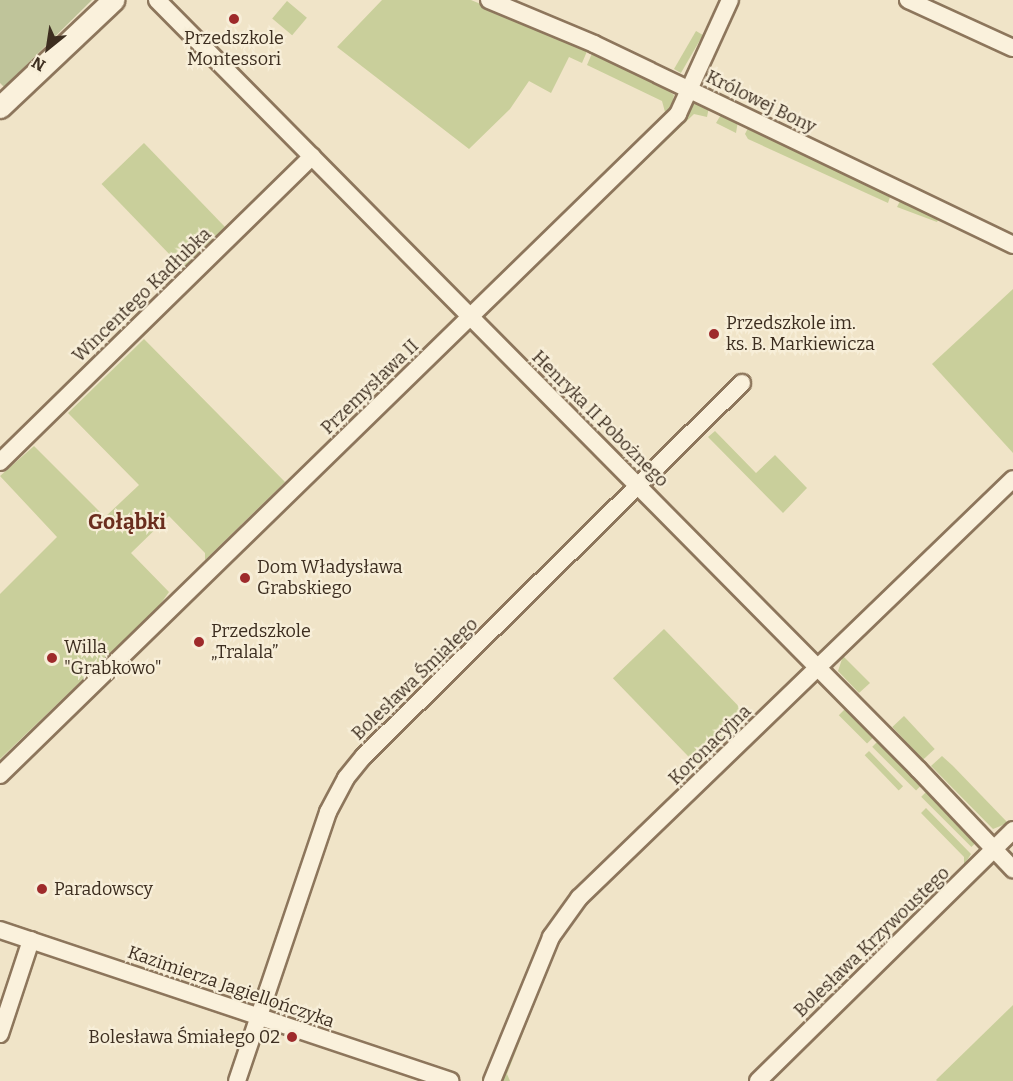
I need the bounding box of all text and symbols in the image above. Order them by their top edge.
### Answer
marker: Przedszkole Montessori [227,12,241,26]
north arrow [18,18,78,78]
place label: Przedszkole Montessori [184,28,284,70]
text: N [29,53,49,75]
street label: Królowej Bony [702,66,820,138]
street label: Wincentego Kadłubka [68,223,216,367]
place label: Przedszkole im. ks. B. Markiewicza [726,313,875,356]
marker: Przedszkole im. ks. B. Markiewicza [707,327,721,341]
street label: Przemysława II [317,335,423,439]
street label: Henryka II Pobożnego [527,346,673,492]
district label: Gołąbki [88,509,166,535]
place label: Dom Władysława Grabskiego [257,557,403,600]
marker: Dom Władysława Grabskiego [238,571,252,585]
street label: Bolesława Śmiałego [348,613,482,745]
place label: Przedszkole „Tralala” [211,621,311,664]
marker: Przedszkole „Tralala” [192,635,206,649]
place label: Willa "Grabkowo" [64,637,162,680]
marker: Willa "Grabkowo" [45,651,59,665]
street label: Koronacyjna [664,700,756,790]
street label: Bolesława Krzywoustego [790,862,954,1022]
place label: Paradowscy [54,878,153,900]
marker: Paradowscy [35,882,49,896]
street label: Kazimierza Jagiellończyka [125,941,337,1033]
place label: Bolesława Śmiałego 02 [88,1026,280,1048]
marker: Bolesława Śmiałego 02 [285,1030,299,1044]

